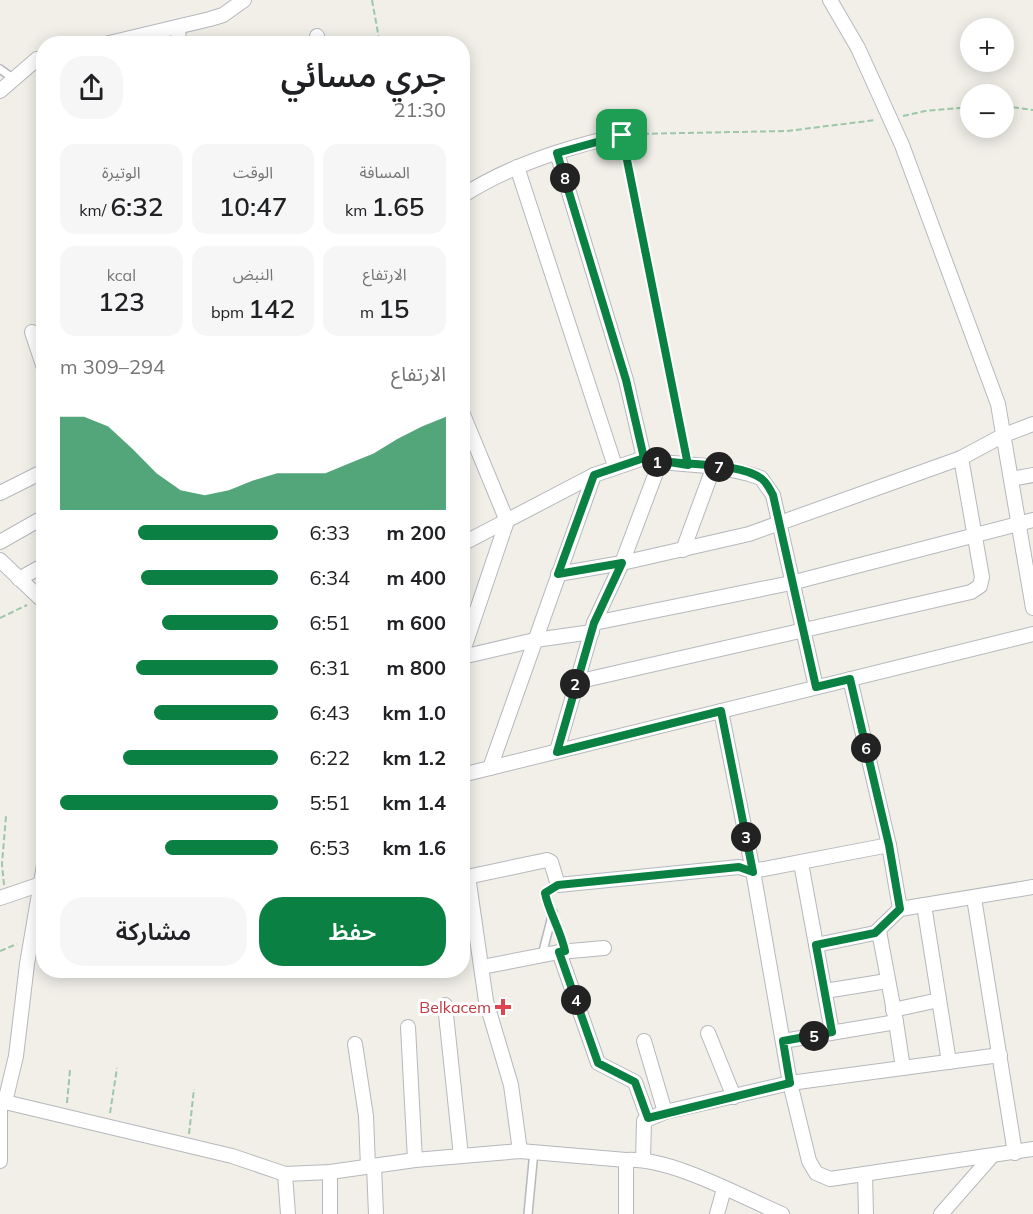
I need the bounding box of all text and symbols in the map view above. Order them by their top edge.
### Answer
map controls [960,18,1014,138]
button: + [960,18,1014,72]
text: جري مسائي [281,54,446,95]
button: share [60,56,123,119]
button: − [960,84,1014,138]
text: 21:30 [393,97,446,122]
pin [596,109,647,160]
icon: arrive [605,118,638,151]
text: الوتيرة [102,162,141,182]
text: الوقت [233,162,273,182]
text: المسافة [359,162,410,182]
pin: 8 [550,163,580,193]
text: 8 [560,168,570,188]
text: 6:32 [110,190,163,223]
text: 10:47 [219,190,287,223]
text: 1.65 [371,190,424,223]
text: /km [79,200,110,220]
text: km [345,200,371,220]
text: النبض [233,264,273,284]
text: الارتفاع [363,264,407,284]
text: kcal [107,265,136,285]
text: 123 [98,285,145,318]
text: 142 [248,292,295,325]
text: 15 [378,292,409,325]
text: bpm [211,302,248,322]
text: m [360,302,378,322]
text: 294–309 m [60,354,165,379]
text: الارتفاع [391,361,446,386]
pin: 1 [642,447,672,477]
text: 1 [652,452,662,472]
pin: 7 [704,452,734,482]
text: 7 [714,457,724,477]
text: 6:33 [309,520,350,545]
text: 200 m [387,520,446,545]
text: 6:34 [309,565,350,590]
text: 400 m [387,565,446,590]
text: 6:51 [309,610,350,635]
text: 600 m [387,610,446,635]
text: 6:31 [309,655,350,680]
text: 800 m [387,655,446,680]
pin: 2 [560,669,590,699]
text: 2 [570,674,580,694]
text: 6:43 [309,700,350,725]
text: 1.0 km [383,700,446,725]
pin: 6 [851,733,881,763]
text: 6 [861,738,871,758]
text: 6:22 [309,745,350,770]
text: 1.2 km [383,745,446,770]
text: 5:51 [309,790,350,815]
text: 1.4 km [383,790,446,815]
pin: 3 [731,822,761,852]
text: 3 [741,827,751,847]
text: 6:53 [309,835,350,860]
text: 1.6 km [383,835,446,860]
button: مشاركة [60,897,247,966]
button: حفظ [259,897,446,966]
pin: 4 [561,985,591,1015]
text: 4 [571,990,581,1010]
place label: Belkacem [419,997,491,1017]
marker: Belkacem [496,1000,510,1014]
pin: 5 [799,1021,829,1051]
text: 5 [809,1026,819,1046]

